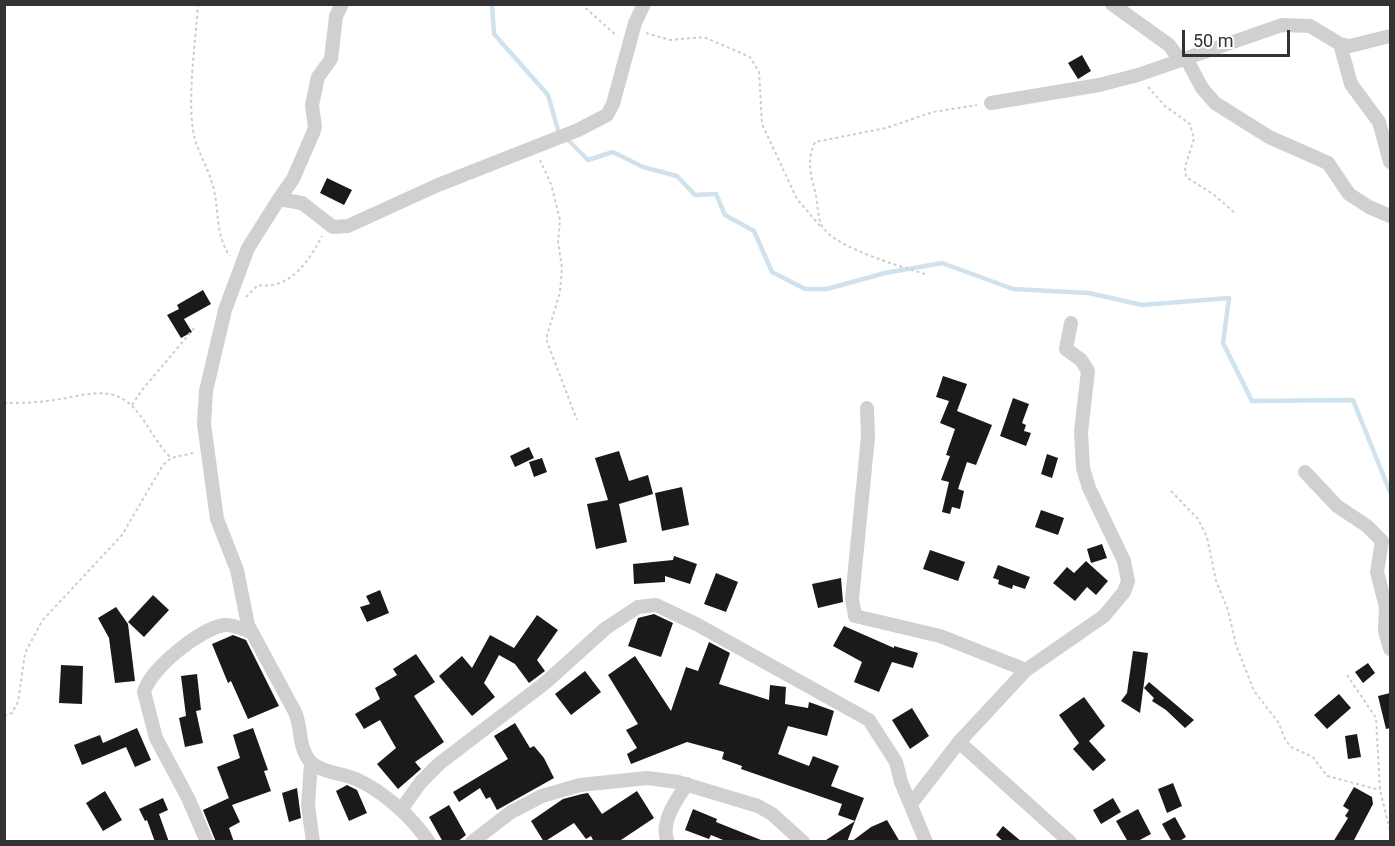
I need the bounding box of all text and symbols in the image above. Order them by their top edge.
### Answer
scale bar [1185,18,1293,56]
text: 50 m [1193,30,1233,51]

